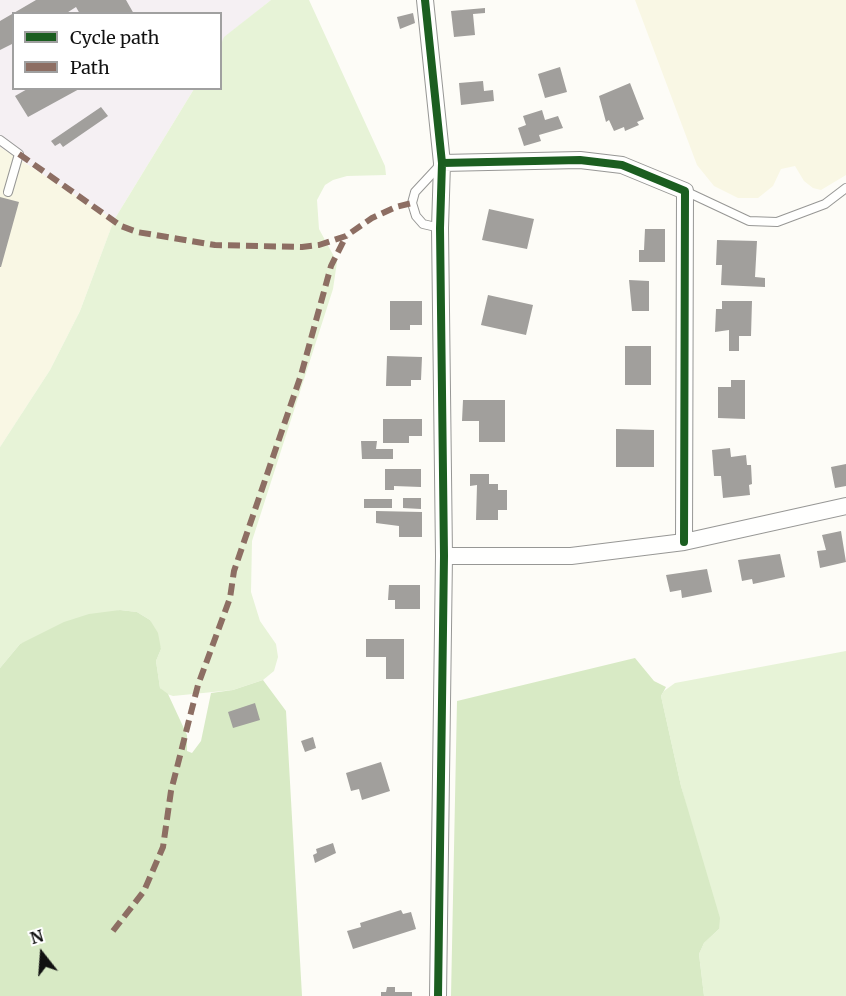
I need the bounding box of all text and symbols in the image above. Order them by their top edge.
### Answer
legend [12,12,222,90]
text: Cycle path [70,26,159,49]
text: Path [70,56,110,79]
north arrow [12,924,72,984]
text: N [28,925,46,948]

